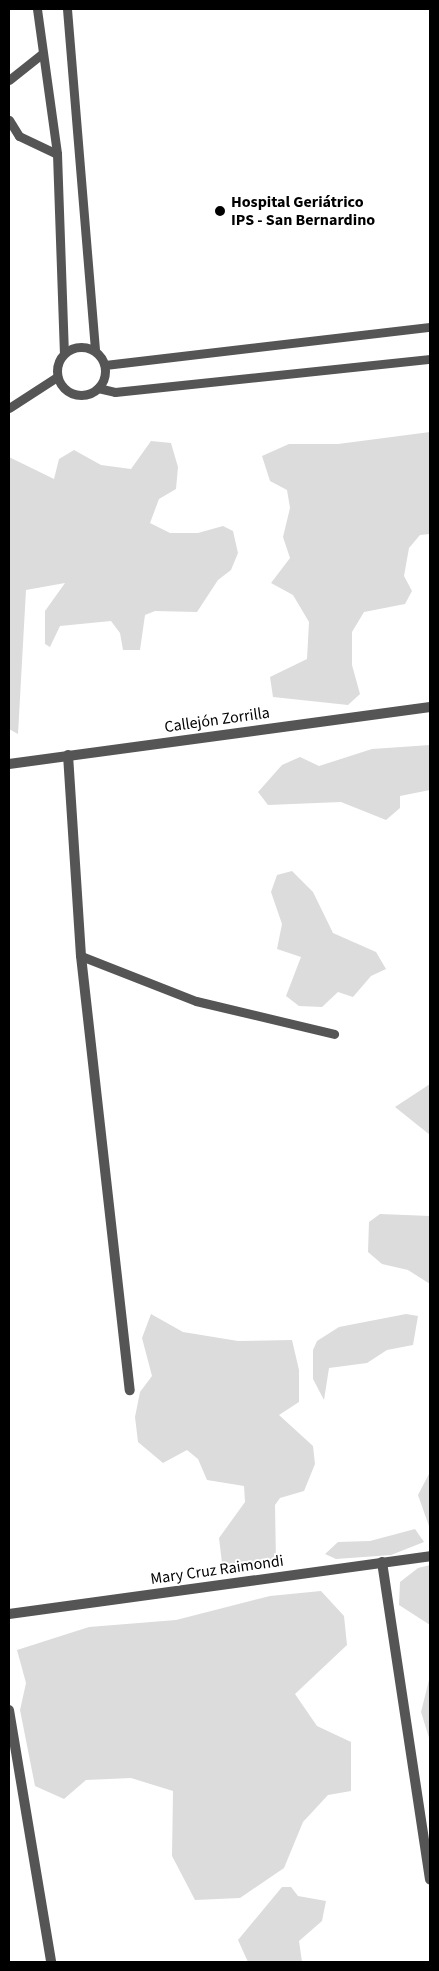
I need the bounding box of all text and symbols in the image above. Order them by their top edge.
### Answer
place label: Hospital Geriátrico IPS - San Bernardino [231,192,375,230]
marker: Hospital Geriátrico IPS - San Bernardino [213,204,227,218]
street label: Callejón Zorrilla [163,703,271,737]
street label: Mary Cruz Raimondi [149,1551,285,1589]

